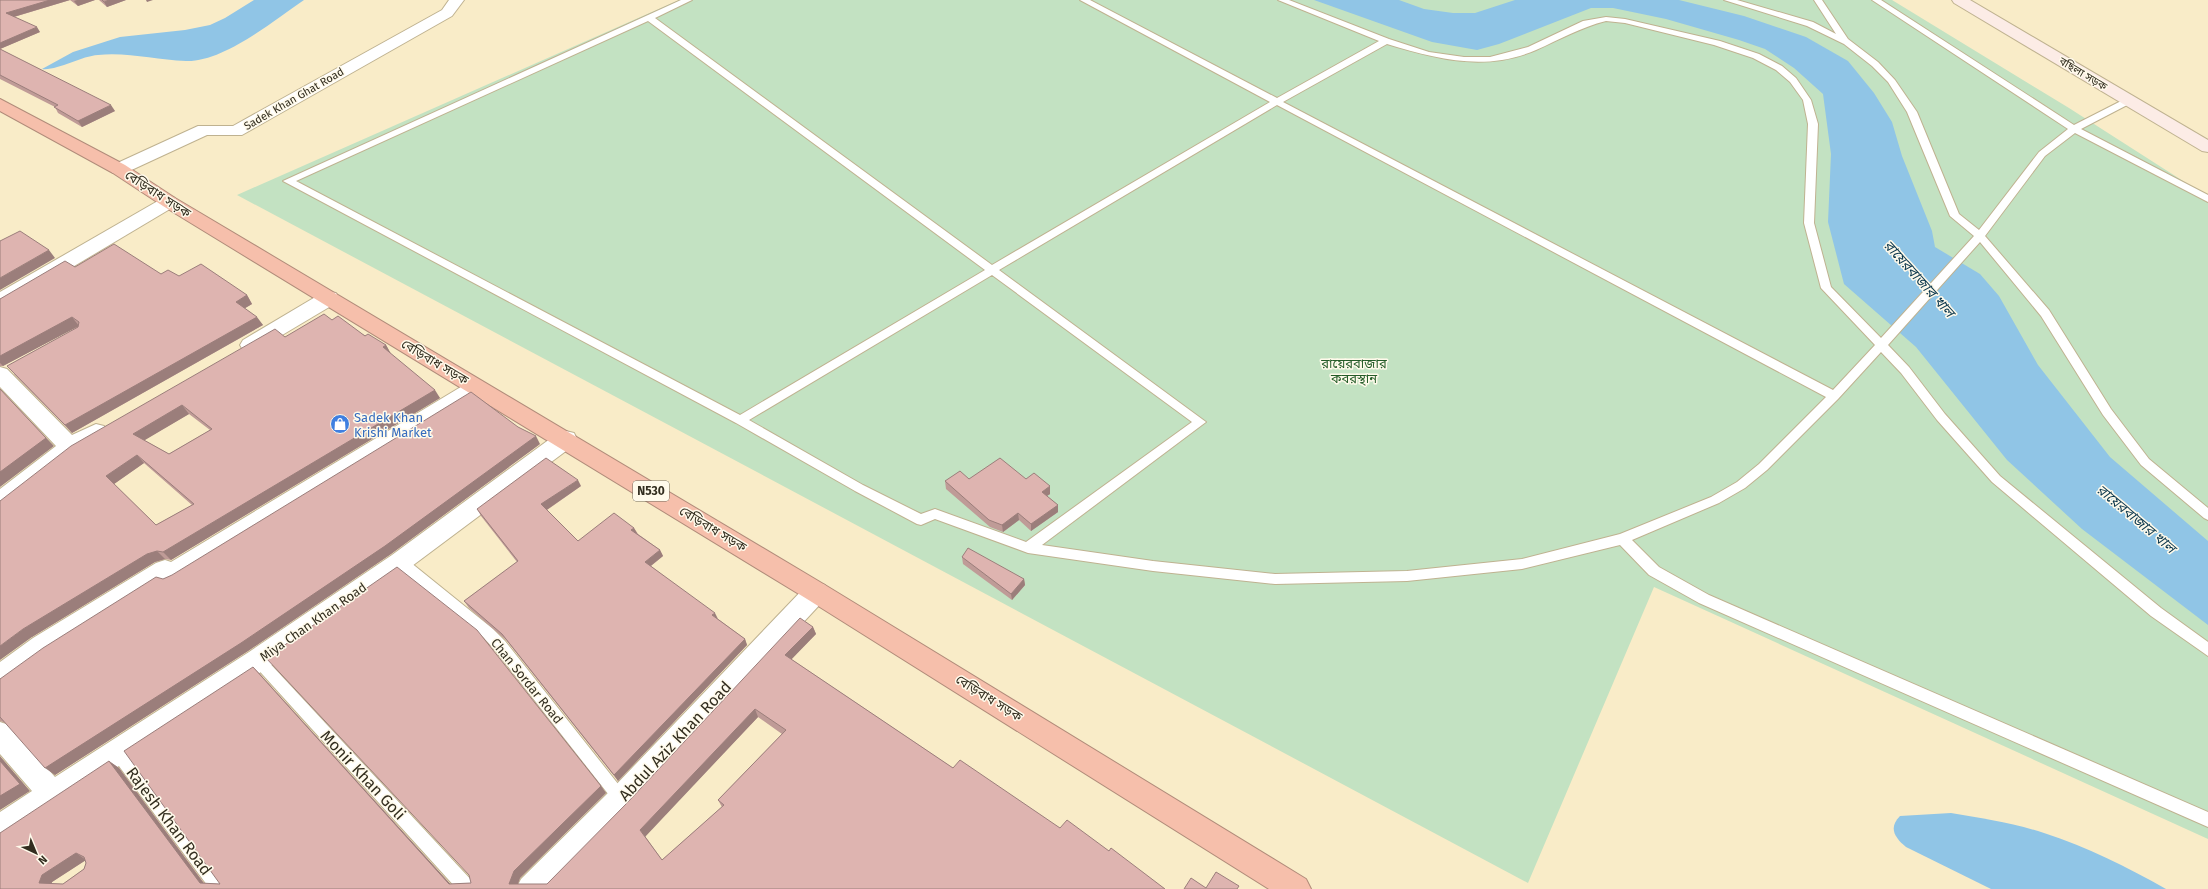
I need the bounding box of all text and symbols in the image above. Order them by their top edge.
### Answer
street label: বছিলা সড়ক [2056,54,2109,93]
street label: Sadek Khan Ghat Road [242,65,346,133]
street label: বেড়িবাধ সড়ক [122,167,194,221]
water label: রায়েরবাজার খাল [1880,237,1960,323]
street label: বেড়িবাধ সড়ক [399,336,472,388]
park label: রায়েরবাজার কবরস্থান [1320,356,1387,386]
place label: Sadek Khan Krishi Market [354,410,432,440]
shop icon: Sadek Khan Krishi Market [329,413,351,435]
road number: N530 [633,481,669,501]
water label: রায়েরবাজার খাল [2093,481,2181,559]
street label: বেড়িবাধ সড়ক [677,503,750,555]
street label: Miya Chan Khan Road [257,579,369,665]
street label: Chan Sordar Road [488,635,566,727]
street label: বেড়িবাধ সড়ক [953,672,1025,725]
street label: Abdul Aziz Khan Road [615,677,735,805]
street label: Monir Khan Goli [317,726,409,824]
street label: Rajesh Khan Road [122,763,216,879]
north arrow [16,833,56,873]
text: N [35,853,50,867]

